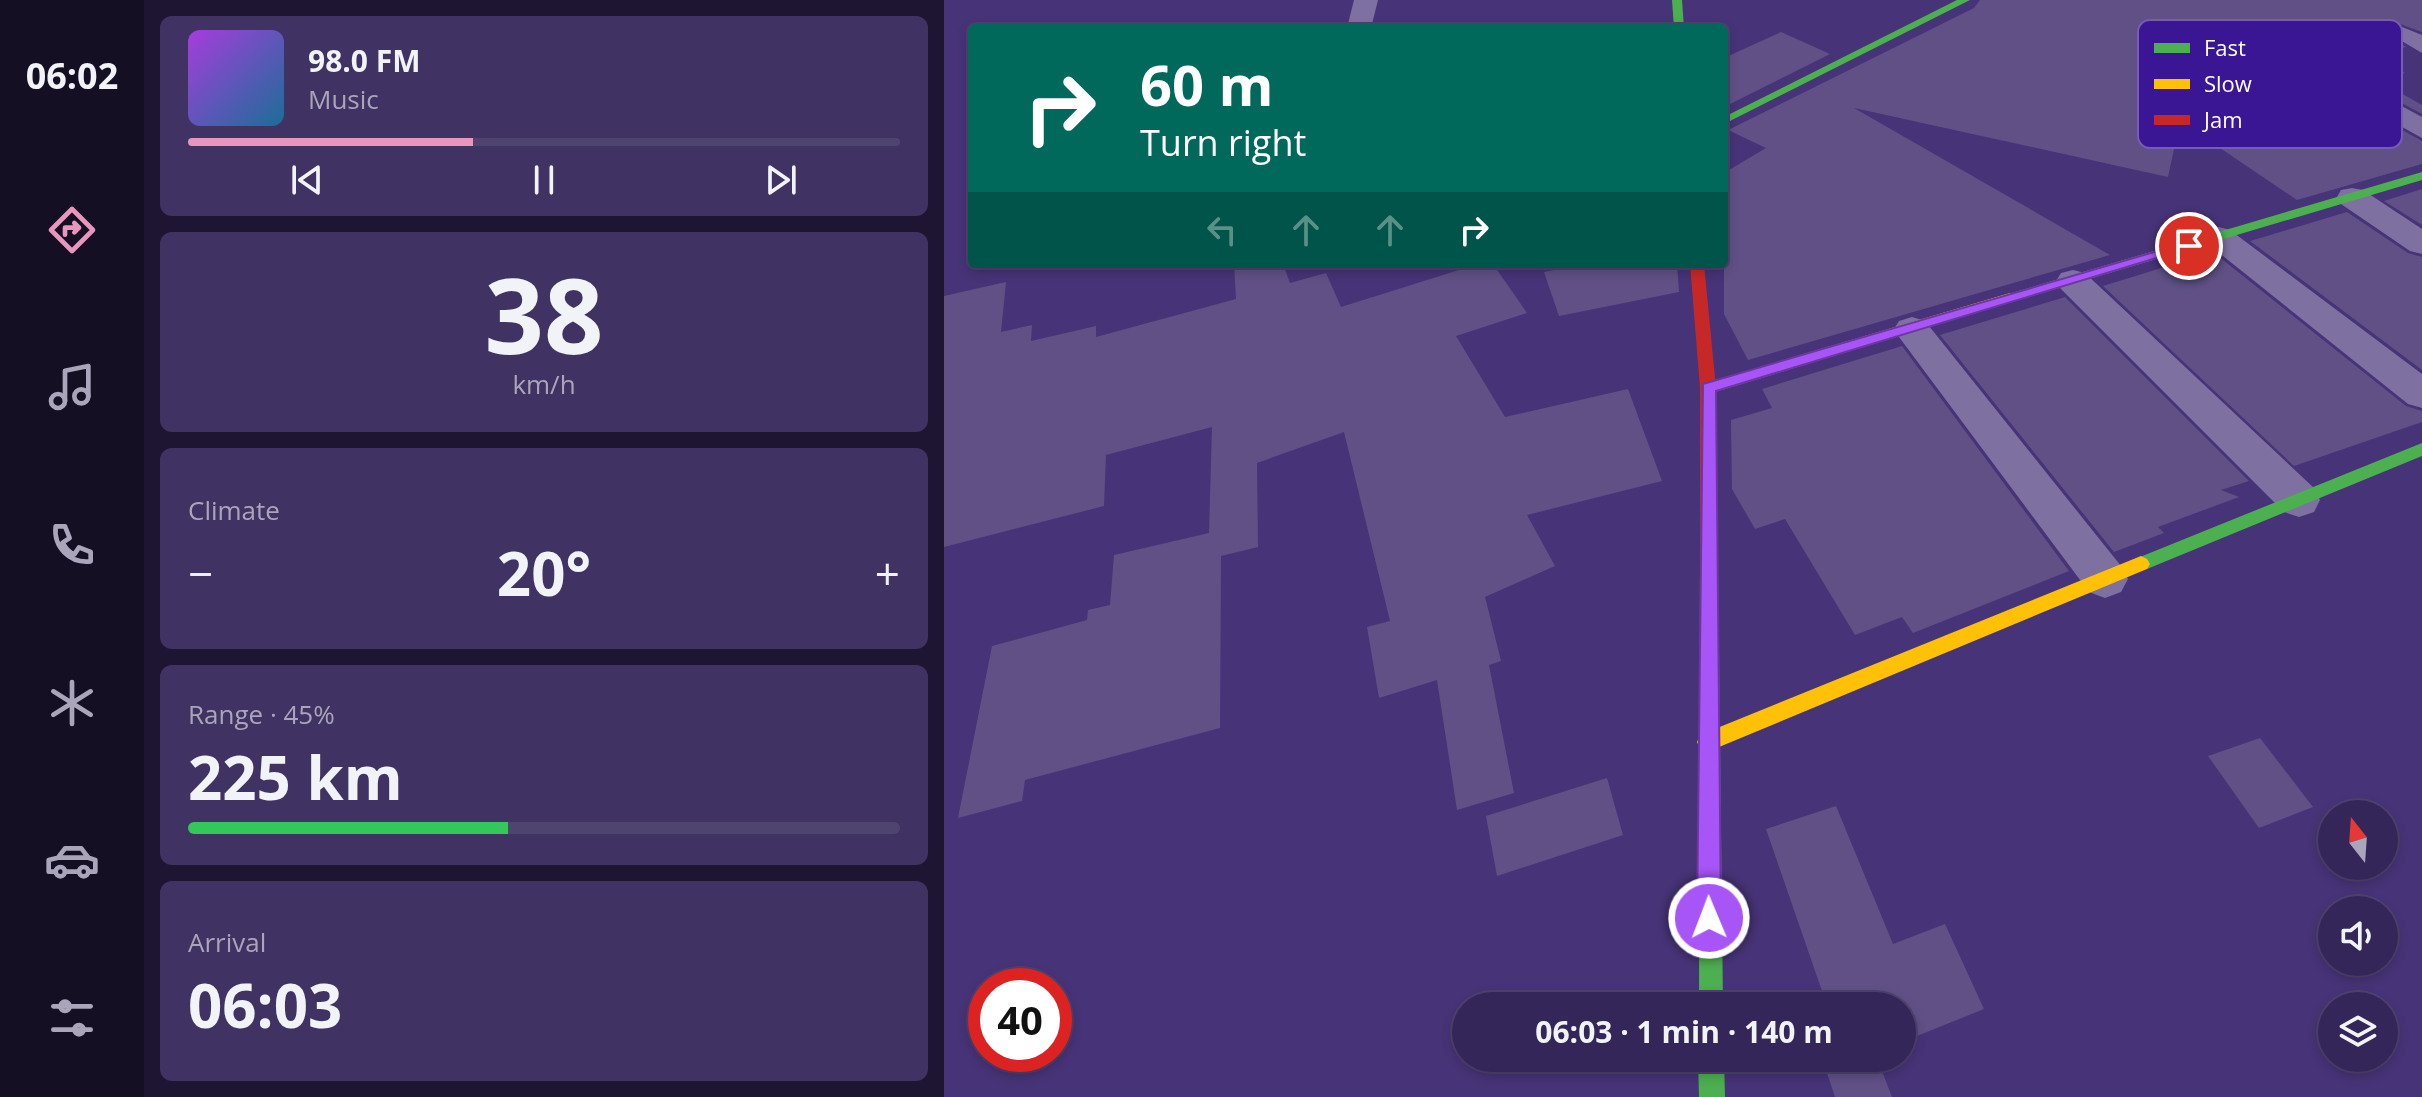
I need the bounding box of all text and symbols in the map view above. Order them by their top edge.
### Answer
legend [2138,20,2402,148]
text: Fast [2204,32,2246,62]
text: 98.0 FM [308,40,421,81]
text: 60 m [1140,46,1274,122]
text: 06:02 [26,51,118,100]
icon: right [1008,56,1112,160]
text: Slow [2204,68,2252,98]
text: Music [308,81,379,117]
text: Jam [2202,104,2243,134]
text: Turn right [1140,118,1306,167]
icon: previous [285,158,329,202]
icon: pause [522,158,566,202]
icon: next [759,158,803,202]
icon: directions [44,202,100,258]
icon: left [1200,208,1244,252]
icon: ahead [1284,208,1328,252]
icon: ahead [1368,208,1412,252]
icon: right [1452,208,1496,252]
pin [2155,212,2223,280]
icon: arrive [2167,224,2211,268]
text: 38 [485,243,603,384]
icon: music [44,359,100,415]
text: km/h [512,366,576,402]
text: Climate [188,492,280,528]
icon: phone [44,517,100,573]
text: 20° [497,532,591,614]
text: − [188,543,213,603]
text: + [875,543,900,603]
icon: climate [44,675,100,731]
text: Range · 45% [188,696,335,732]
text: 225 km [188,736,403,818]
north arrow [2318,800,2398,880]
map controls [2318,800,2398,1072]
icon: car [44,832,100,888]
position arrow [1667,876,1751,960]
button: sound [2318,896,2398,976]
text: Arrival [188,924,266,960]
text: 06:03 [188,964,342,1046]
speed limit sign: 40 [968,968,1072,1072]
icon: filters [44,990,100,1046]
button: layers [2318,992,2398,1072]
text: 06:03 · 1 min · 140 m [1535,1011,1833,1052]

